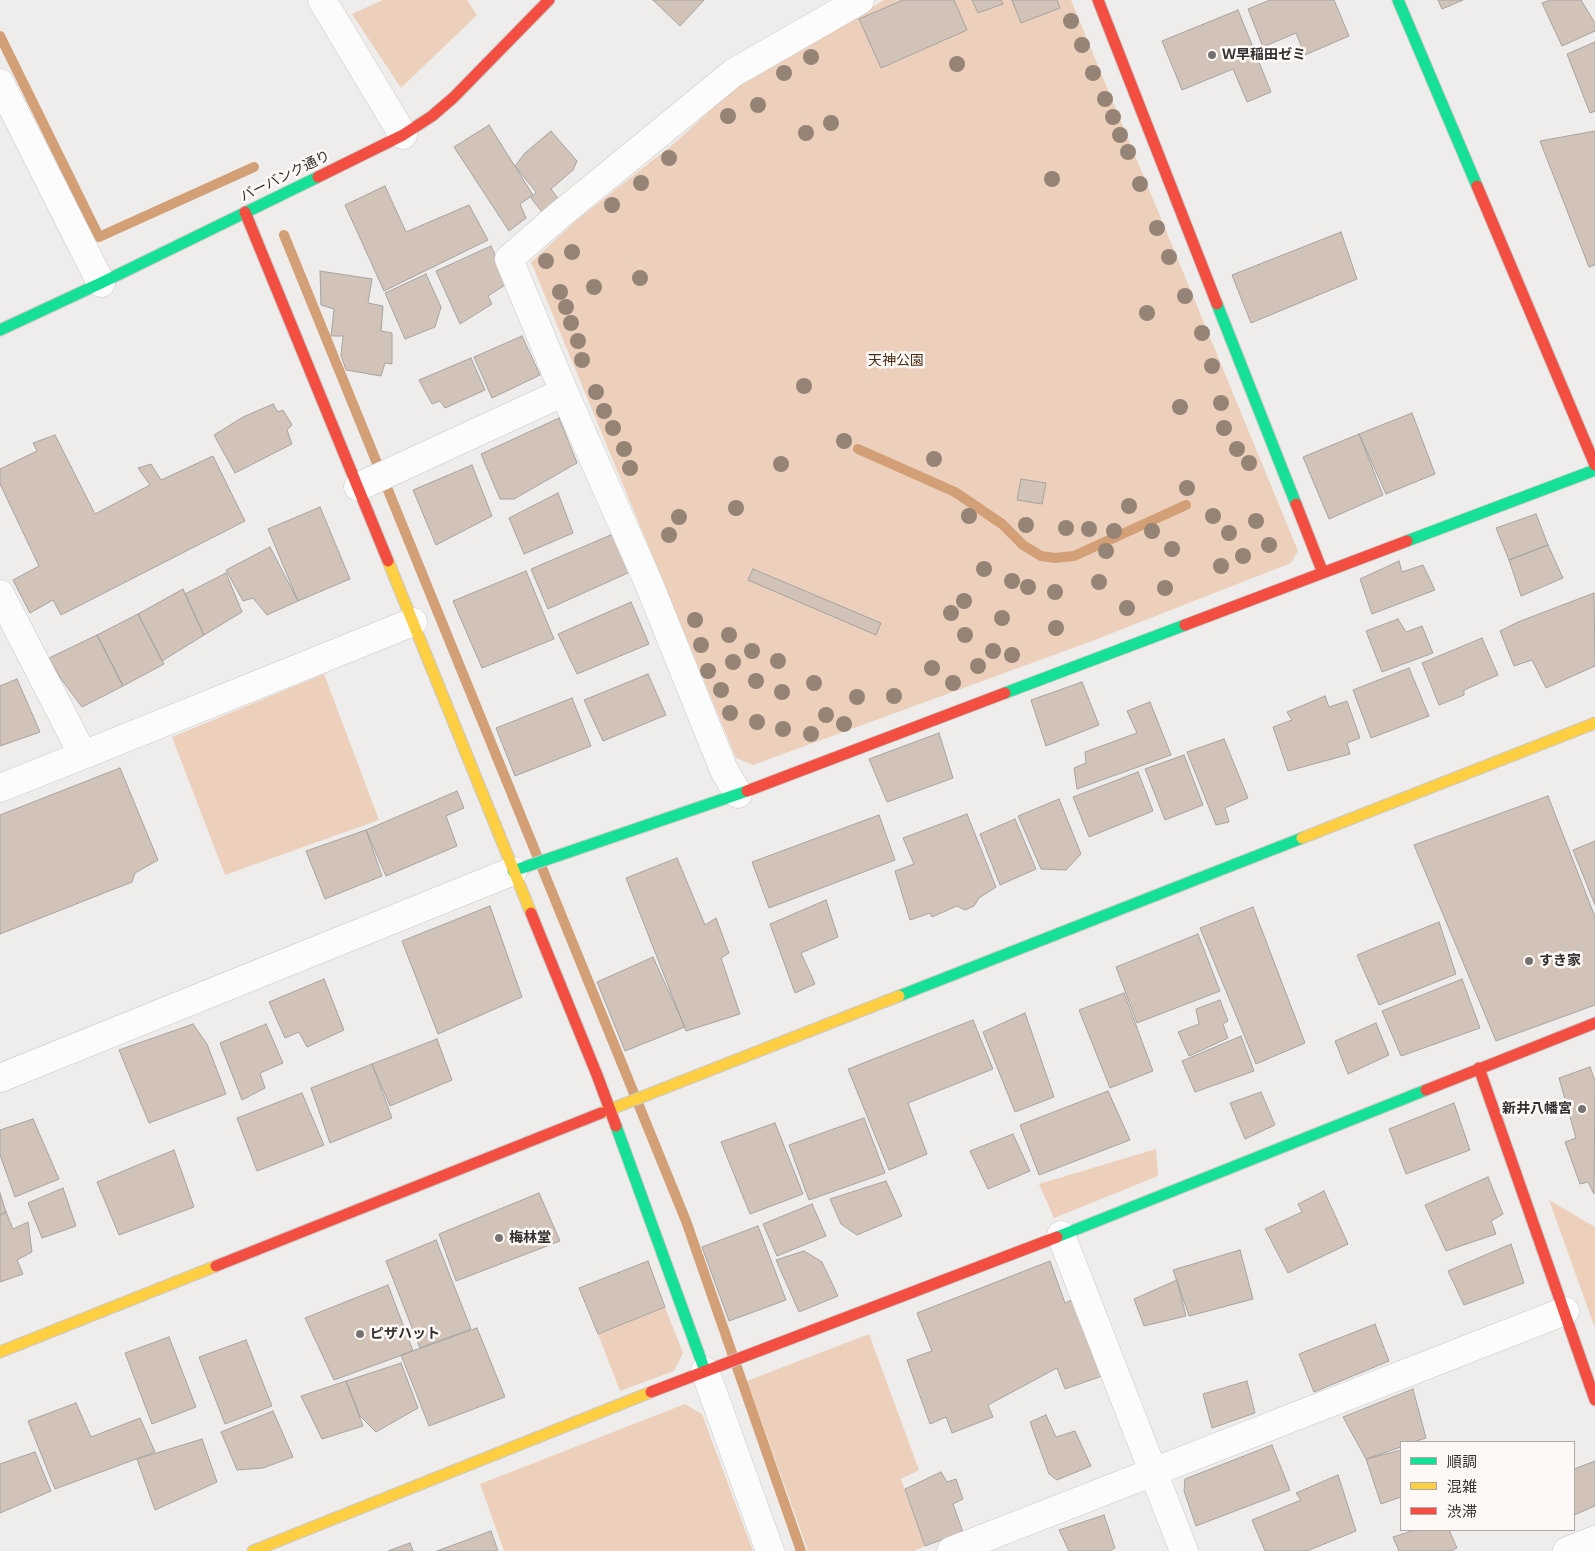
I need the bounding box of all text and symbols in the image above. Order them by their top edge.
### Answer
place label: Ｗ早稲田ゼミ [1222,47,1306,63]
marker: Ｗ早稲田ゼミ [1206,49,1218,61]
street label: バーバンク通り [237,147,333,205]
park label: 天神公園 [868,353,924,369]
place label: すき家 [1539,953,1581,969]
marker: すき家 [1523,955,1535,967]
place label: 新井八幡宮 [1502,1101,1572,1117]
marker: 新井八幡宮 [1576,1103,1588,1115]
place label: 梅林堂 [509,1230,551,1246]
marker: 梅林堂 [493,1232,505,1244]
place label: ピザハット [370,1326,440,1342]
marker: ピザハット [354,1328,366,1340]
legend [1400,1441,1575,1531]
text: 順調 [1447,1452,1477,1470]
text: 混雑 [1447,1477,1477,1495]
text: 渋滞 [1447,1502,1477,1520]

